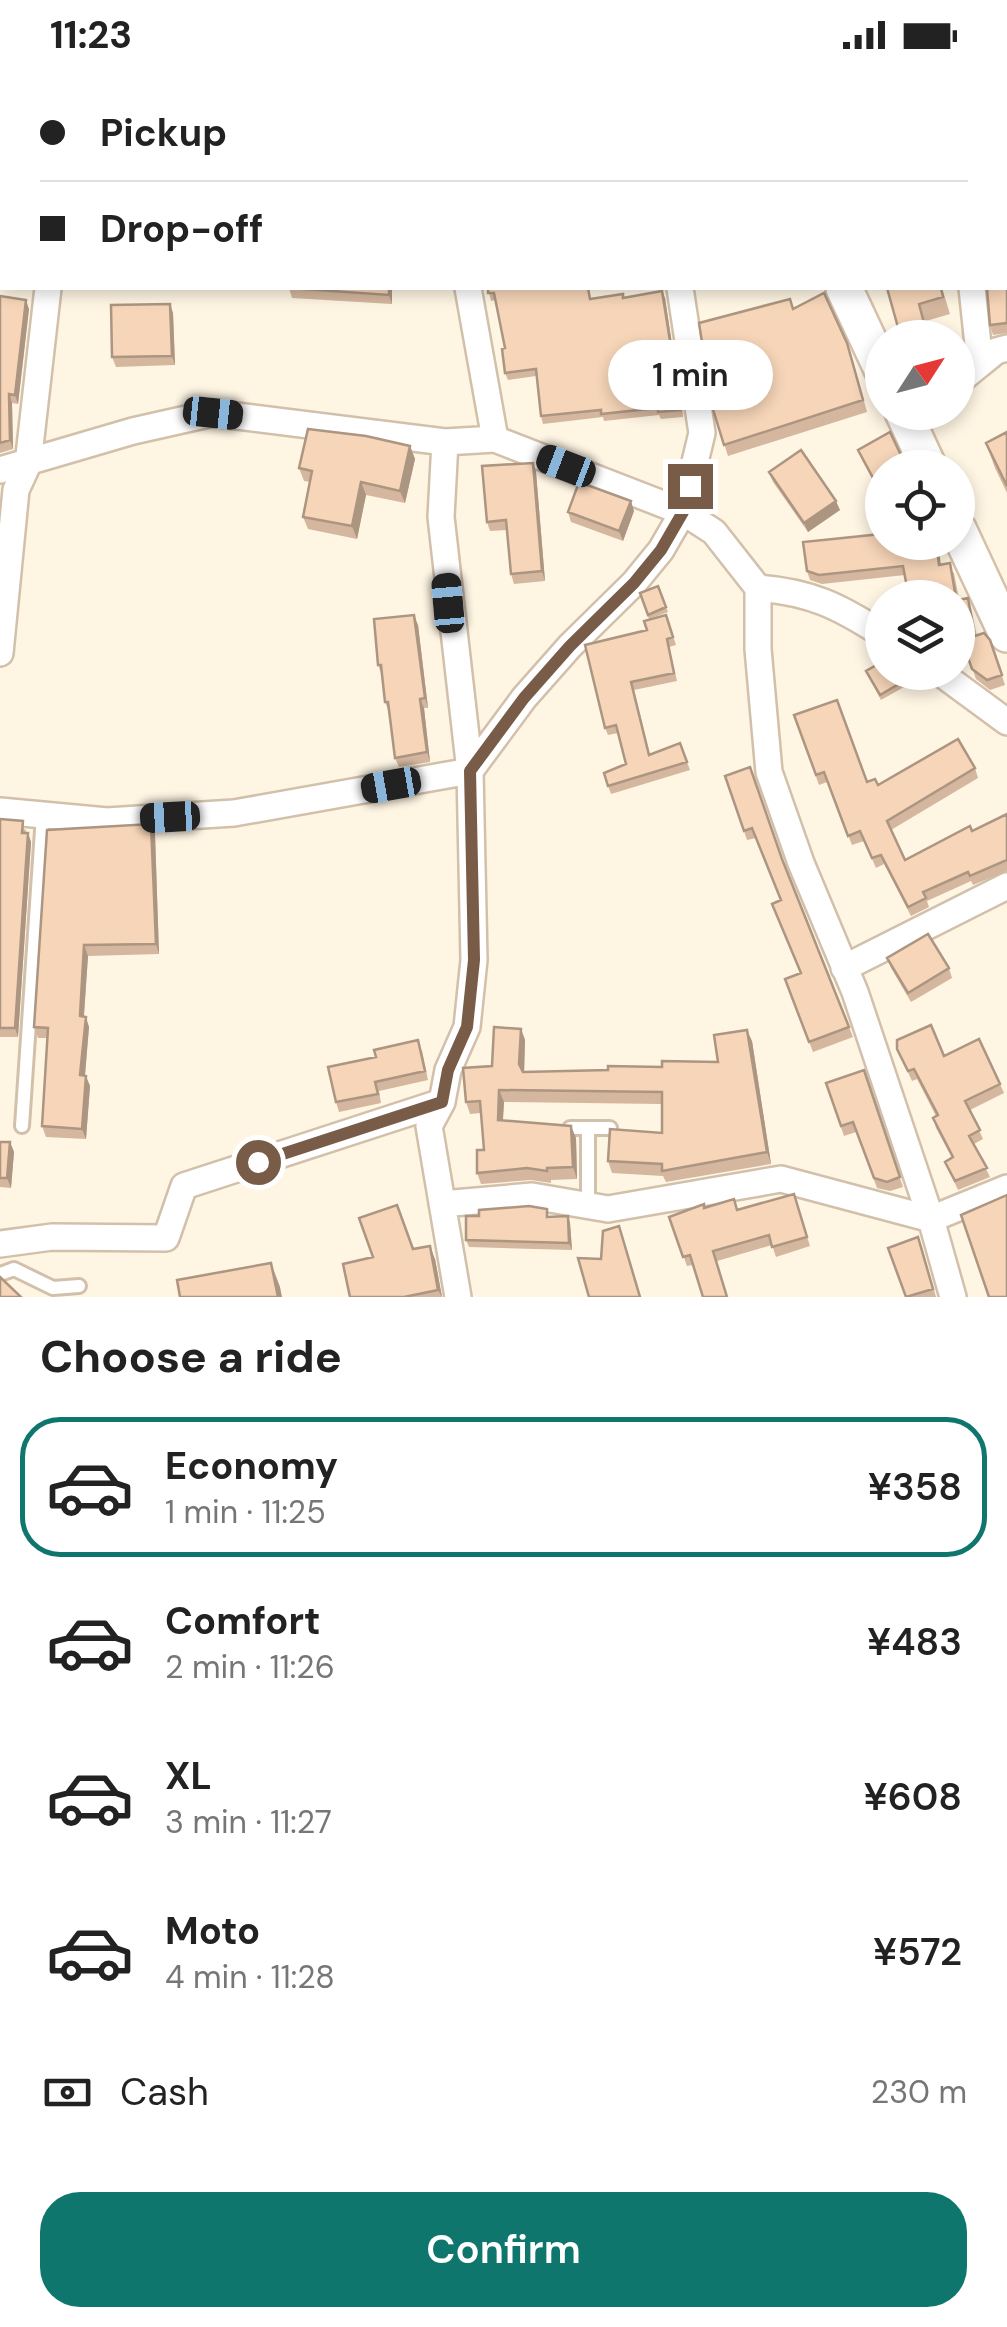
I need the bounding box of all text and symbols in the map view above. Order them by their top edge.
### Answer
text: 11:23 [50,10,132,60]
text: Pickup [100,108,227,158]
text: Drop-off [100,204,263,254]
north arrow [865,320,975,430]
map controls [865,320,975,690]
callout: 1 min [608,341,772,411]
text: 1 min [652,354,729,396]
car [182,395,244,431]
car [533,441,599,491]
button: locate [865,450,975,560]
route end [668,464,713,509]
car [430,572,466,634]
button: layers [865,580,975,690]
car [359,765,423,805]
car [139,800,201,834]
route start [236,1140,281,1185]
text: Choose a ride [40,1327,342,1386]
text: Economy [165,1441,338,1491]
icon: car [45,1442,135,1532]
text: ¥358 [868,1462,962,1512]
text: 1 min · 11:25 [165,1491,326,1533]
text: Comfort [165,1596,321,1646]
icon: car [45,1597,135,1687]
text: ¥483 [867,1617,962,1667]
text: 2 min · 11:26 [165,1646,335,1688]
text: XL [165,1751,212,1801]
icon: car [45,1752,135,1842]
text: ¥608 [864,1772,962,1822]
text: 3 min · 11:27 [165,1801,332,1843]
text: Moto [165,1906,260,1956]
icon: car [45,1907,135,1997]
text: ¥572 [873,1927,962,1977]
text: 4 min · 11:28 [165,1956,335,1998]
icon: cash [40,2065,95,2120]
text: Cash [120,2067,209,2117]
text: 230 m [871,2071,967,2113]
button: Confirm [40,2192,967,2307]

